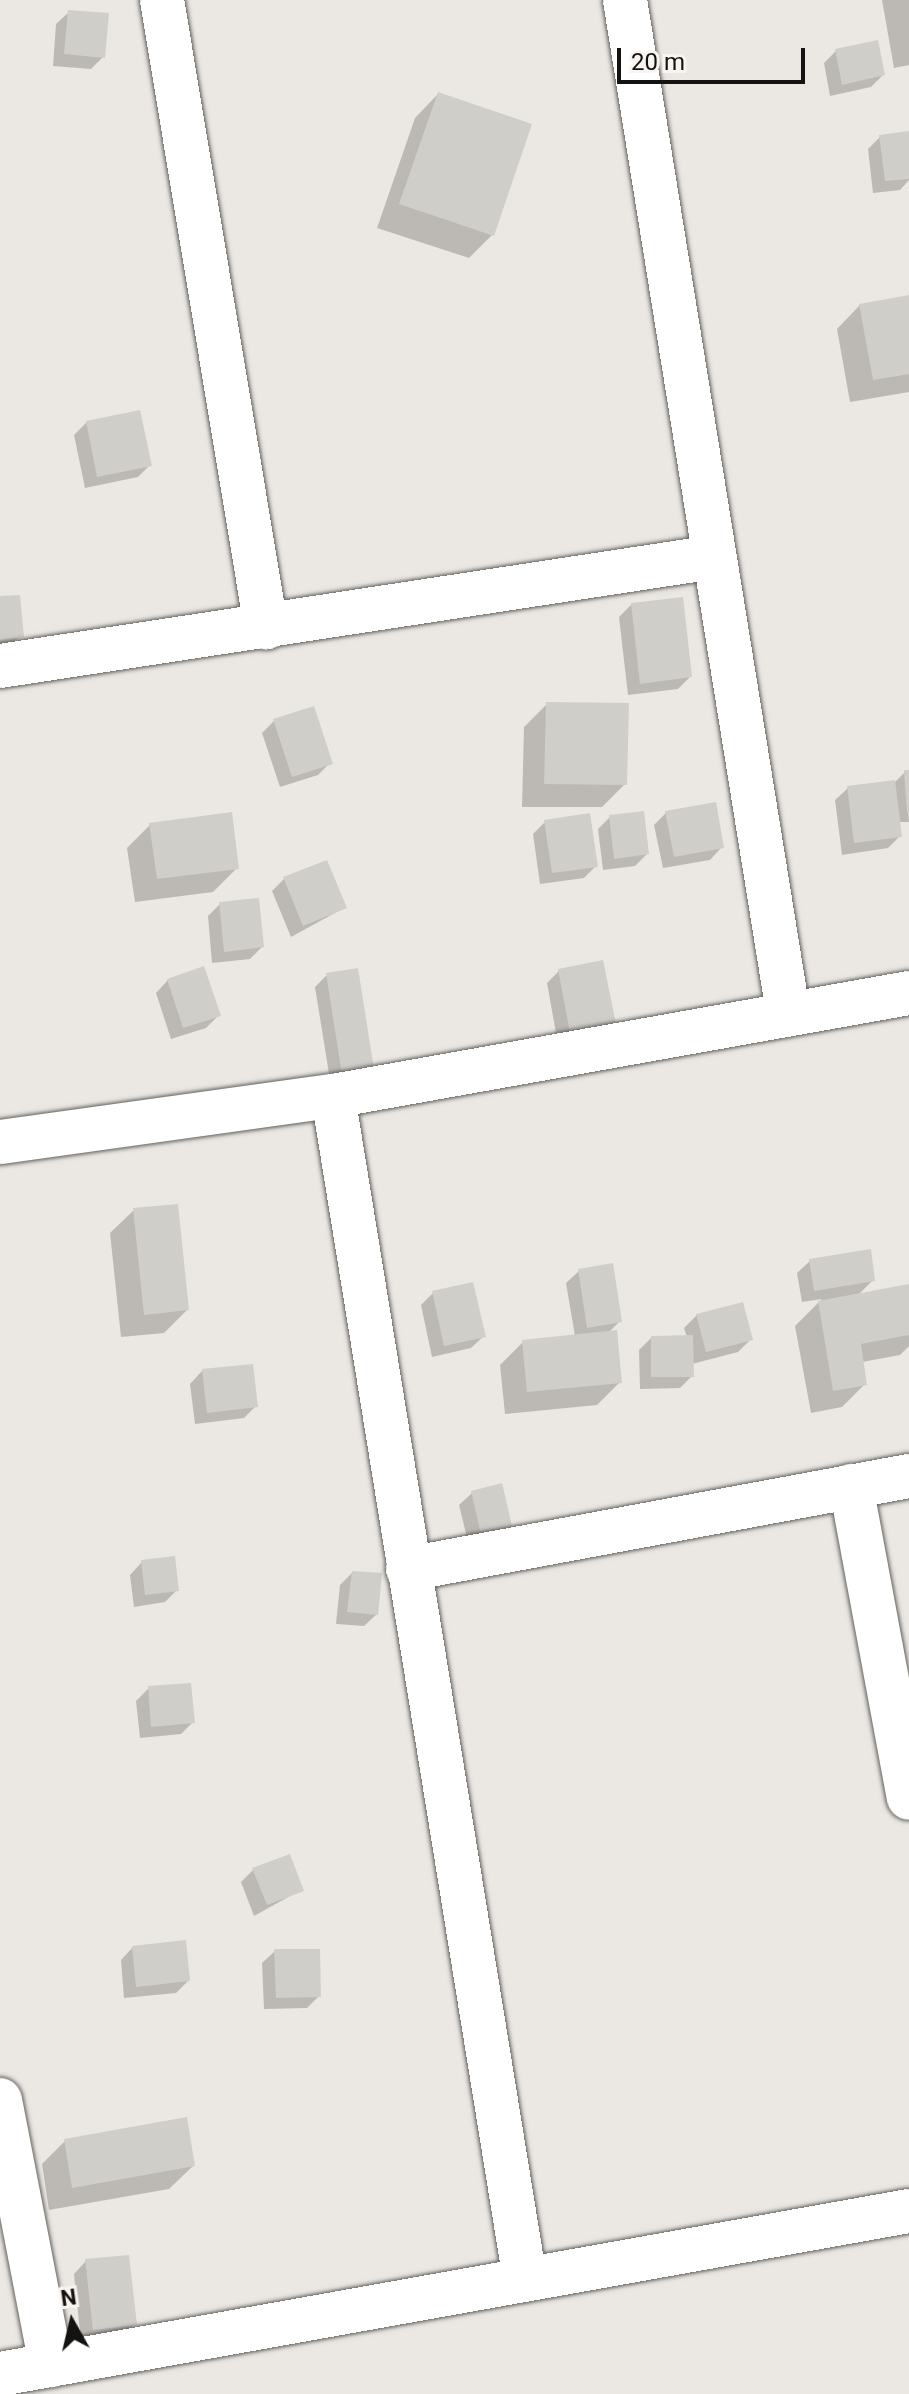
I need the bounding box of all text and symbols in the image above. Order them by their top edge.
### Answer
scale bar [621,32,809,82]
text: 20 m [631,48,685,76]
north arrow [32,2282,112,2362]
text: N [59,2284,78,2311]

